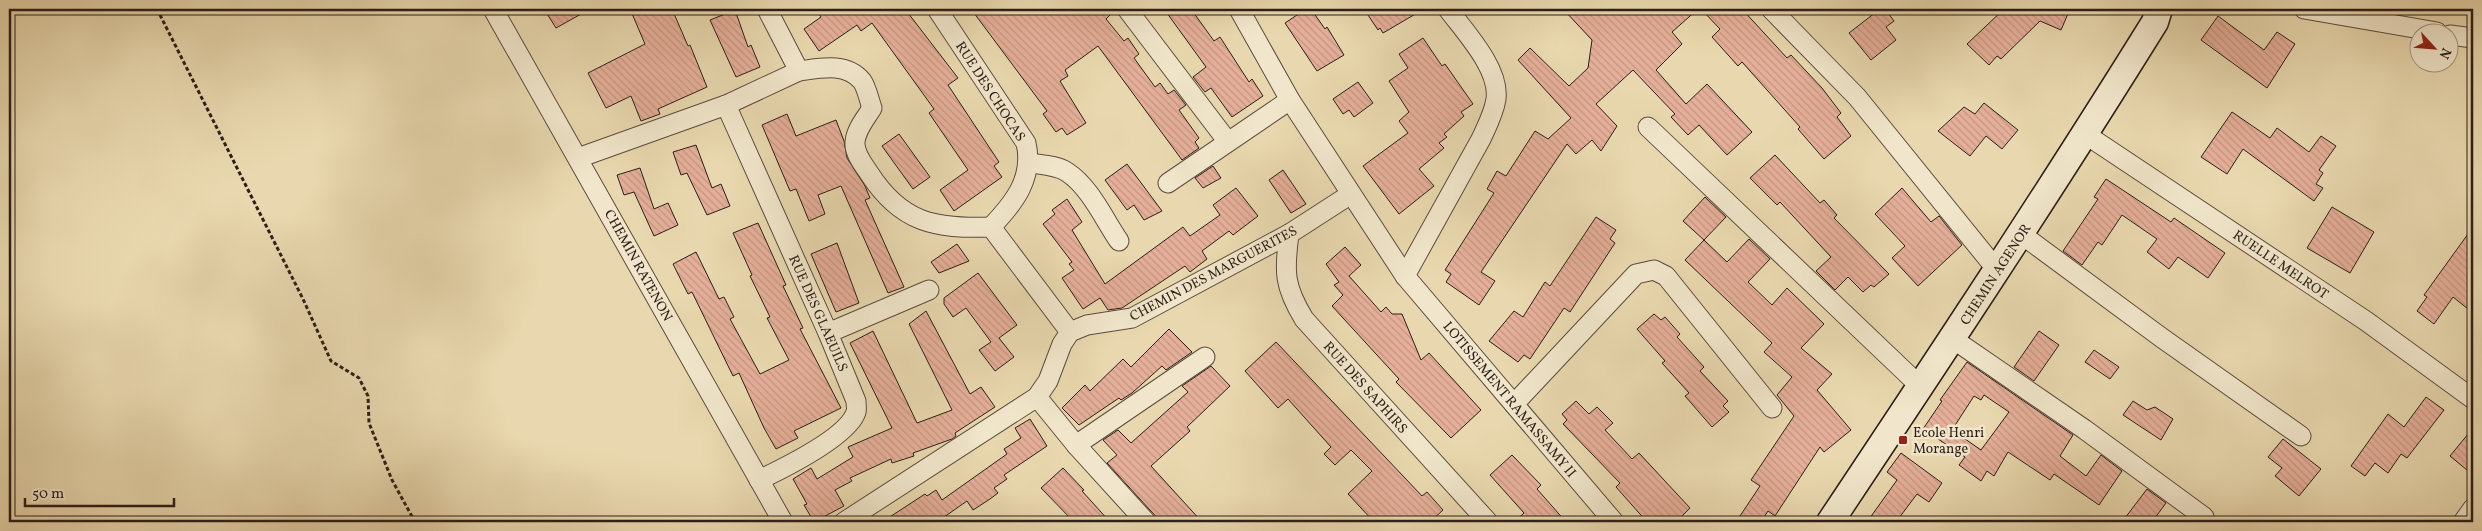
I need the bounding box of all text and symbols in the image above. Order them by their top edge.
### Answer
north arrow [2410,22,2460,72]
street label: RUE DES CHOCAS [950,38,1029,146]
text: N [2434,44,2455,62]
street label: CHEMIN RATENON [599,206,676,325]
street label: CHEMIN AGENOR [1956,220,2037,329]
street label: CHEMIN DES MARGUERITES [1127,222,1301,327]
street label: RUELLE MELROT [2229,226,2332,304]
street label: RUE DES GLAEUILS [783,252,852,375]
street label: LOTISSEMENT RAMASSAMY II [1438,318,1580,482]
street label: RUE DES SAPHIRS [1318,338,1411,438]
place label: Ecole Henri Morange [1913,424,1984,459]
marker: Ecole Henri Morange [1897,434,1909,446]
scale bar [25,476,174,508]
text: 50 m [32,484,64,505]

